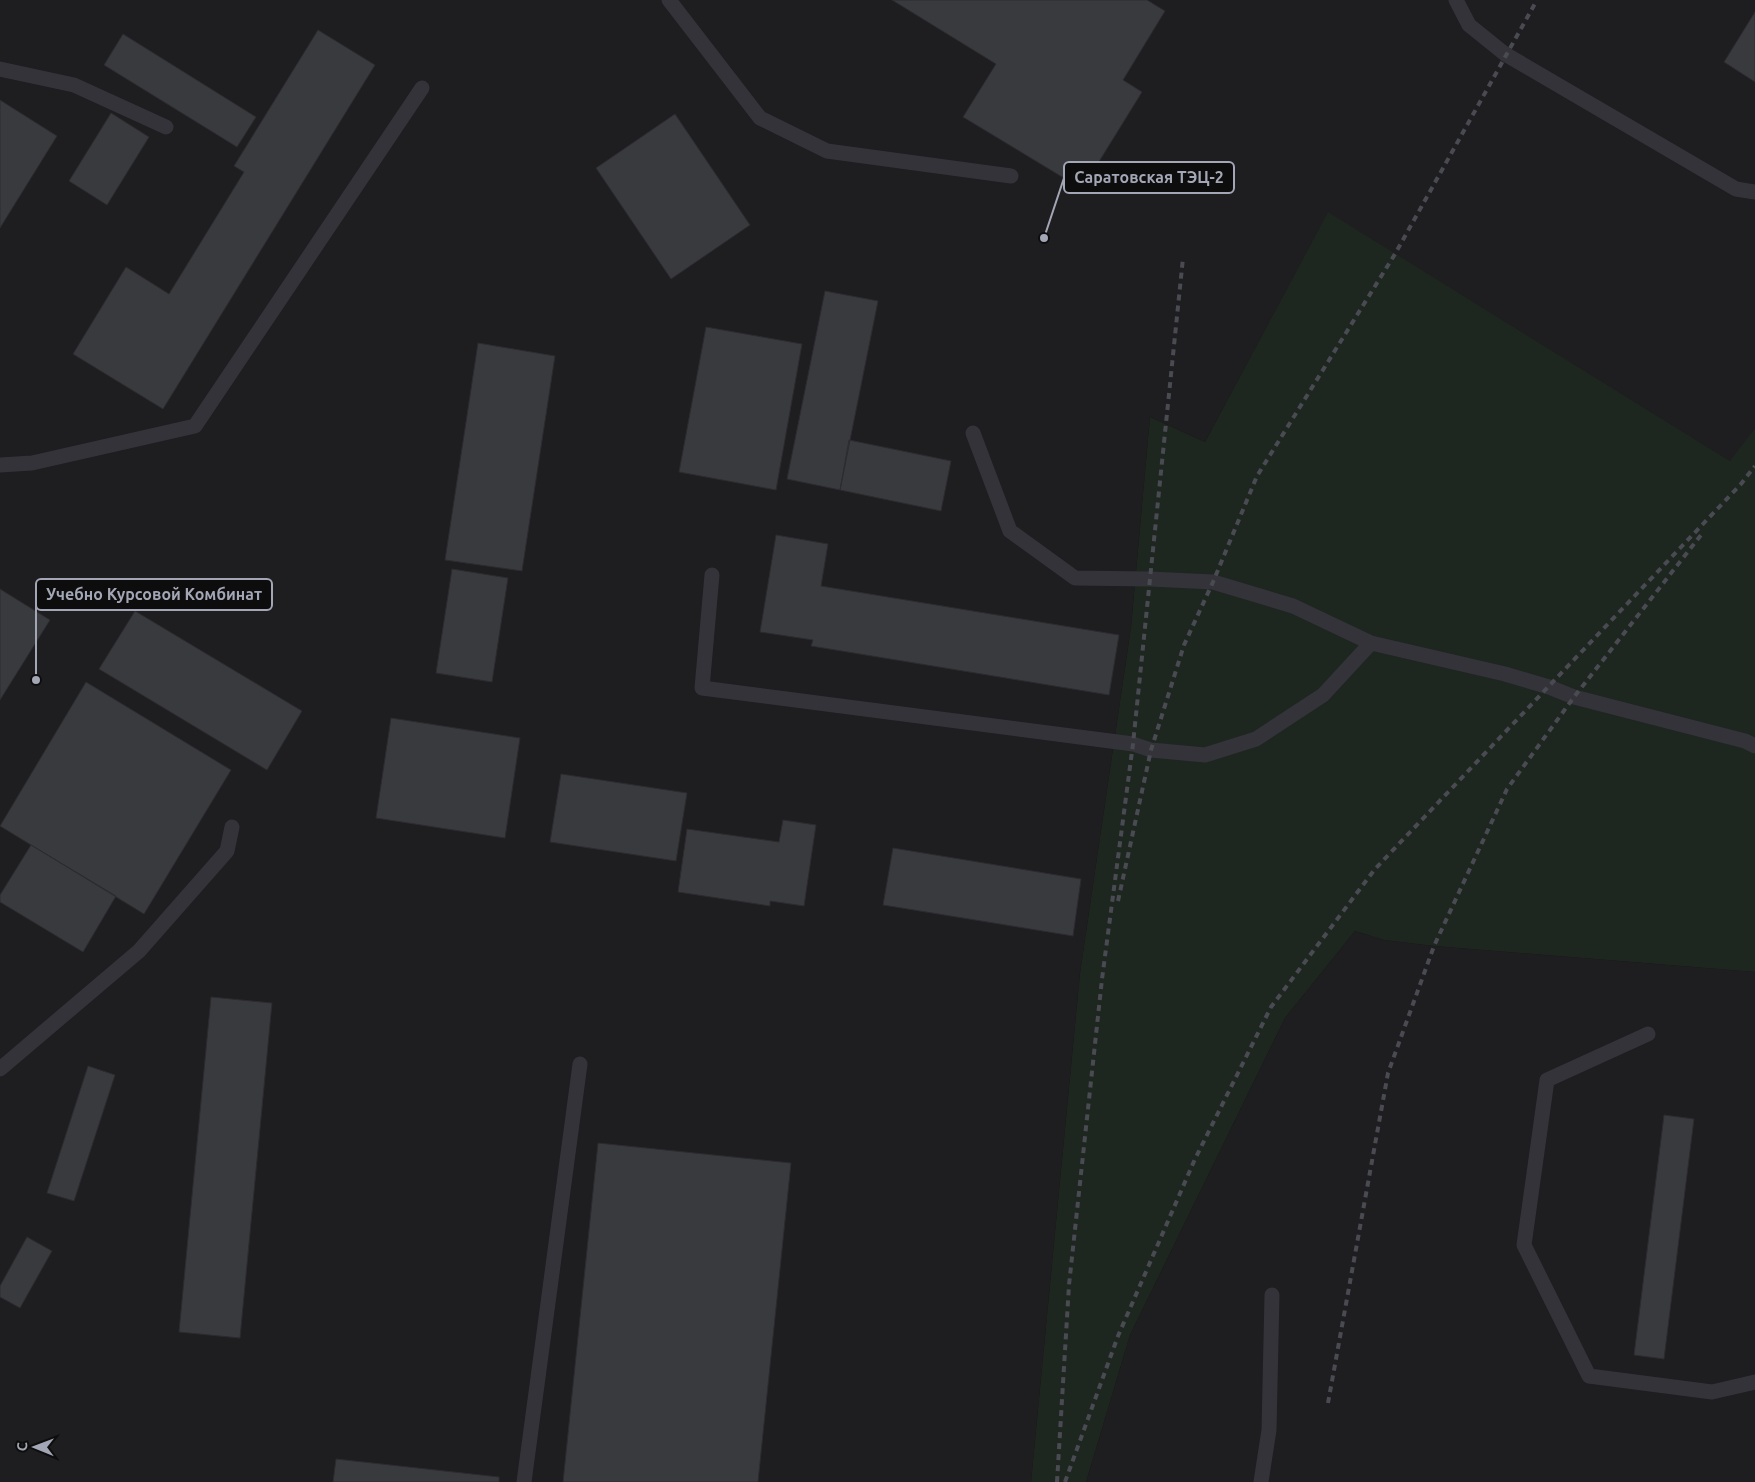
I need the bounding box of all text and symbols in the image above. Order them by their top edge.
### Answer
callout: Саратовская ТЭЦ-2 [1064,162,1234,193]
text: Саратовская ТЭЦ-2 [1074,168,1224,186]
callout: Учебно Курсовой Комбинат [36,579,272,610]
text: Учебно Курсовой Комбинат [46,585,262,603]
north arrow [10,1422,60,1472]
text: С [14,1442,30,1451]

